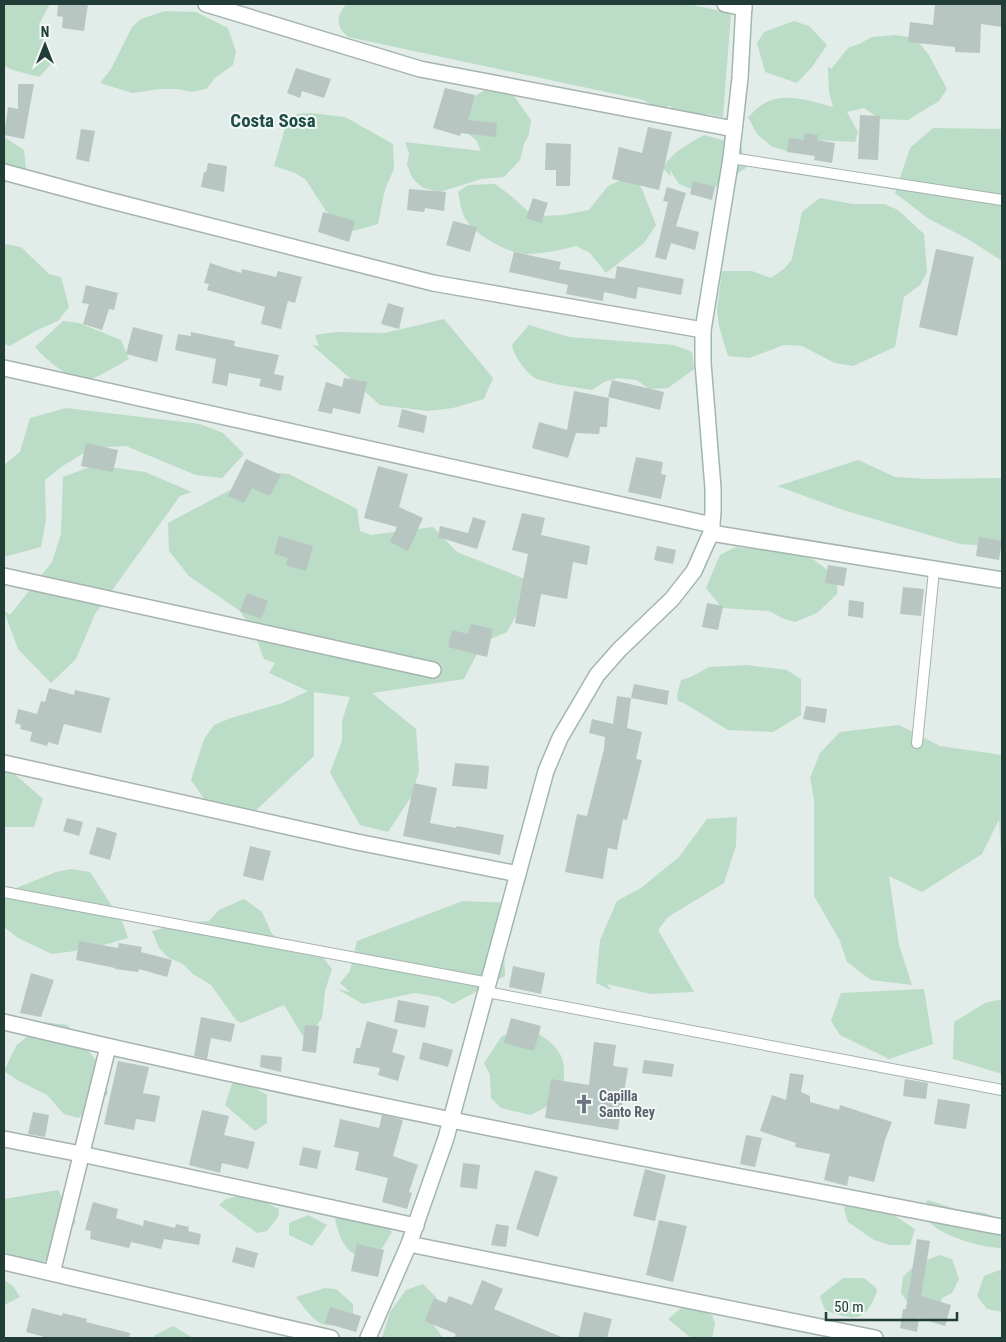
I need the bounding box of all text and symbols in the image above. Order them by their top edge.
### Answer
north arrow [20,20,70,70]
text: N [41,24,49,40]
district label: Costa Sosa [230,109,316,132]
place label: Capilla Santo Rey [599,1088,656,1120]
church icon: Capilla Santo Rey [573,1093,595,1115]
scale bar [826,1290,957,1322]
text: 50 m [834,1298,864,1316]

